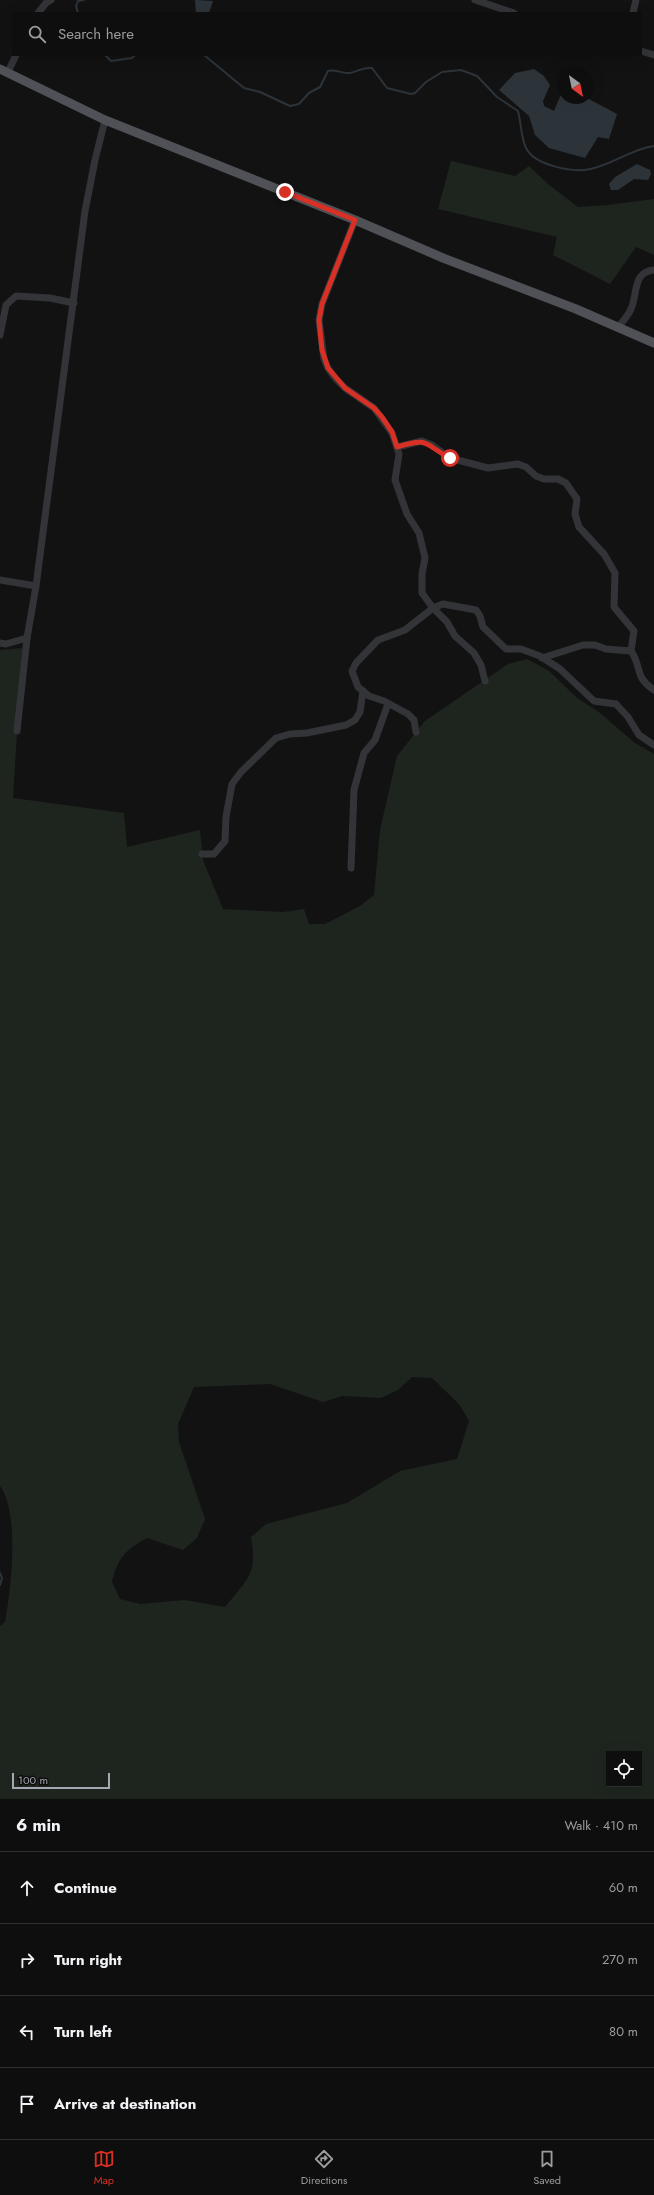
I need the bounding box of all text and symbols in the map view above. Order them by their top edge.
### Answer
search box [12,12,642,56]
icon: search [26,23,48,45]
text: Search here [58,23,134,45]
north arrow [558,68,594,104]
route end [276,183,294,201]
route start [441,449,459,467]
map controls [606,1751,642,1787]
button: locate [606,1751,642,1787]
scale bar [12,1771,110,1790]
text: 100 m [18,1772,48,1788]
text: 6 min [16,1813,61,1837]
text: Walk · 410 m [564,1816,638,1835]
icon: ahead [16,1877,38,1899]
text: Continue [54,1877,117,1899]
text: 60 m [609,1878,638,1897]
icon: right [16,1949,38,1971]
text: Turn right [54,1949,122,1971]
text: 270 m [602,1950,638,1969]
icon: left [16,2021,38,2043]
text: Turn left [54,2021,112,2043]
text: 80 m [609,2022,638,2041]
icon: arrive [16,2093,38,2115]
text: Arrive at destination [54,2093,196,2115]
tab: Map [93,2148,115,2188]
tab: Directions [301,2148,347,2188]
tab: Saved [533,2148,561,2188]

